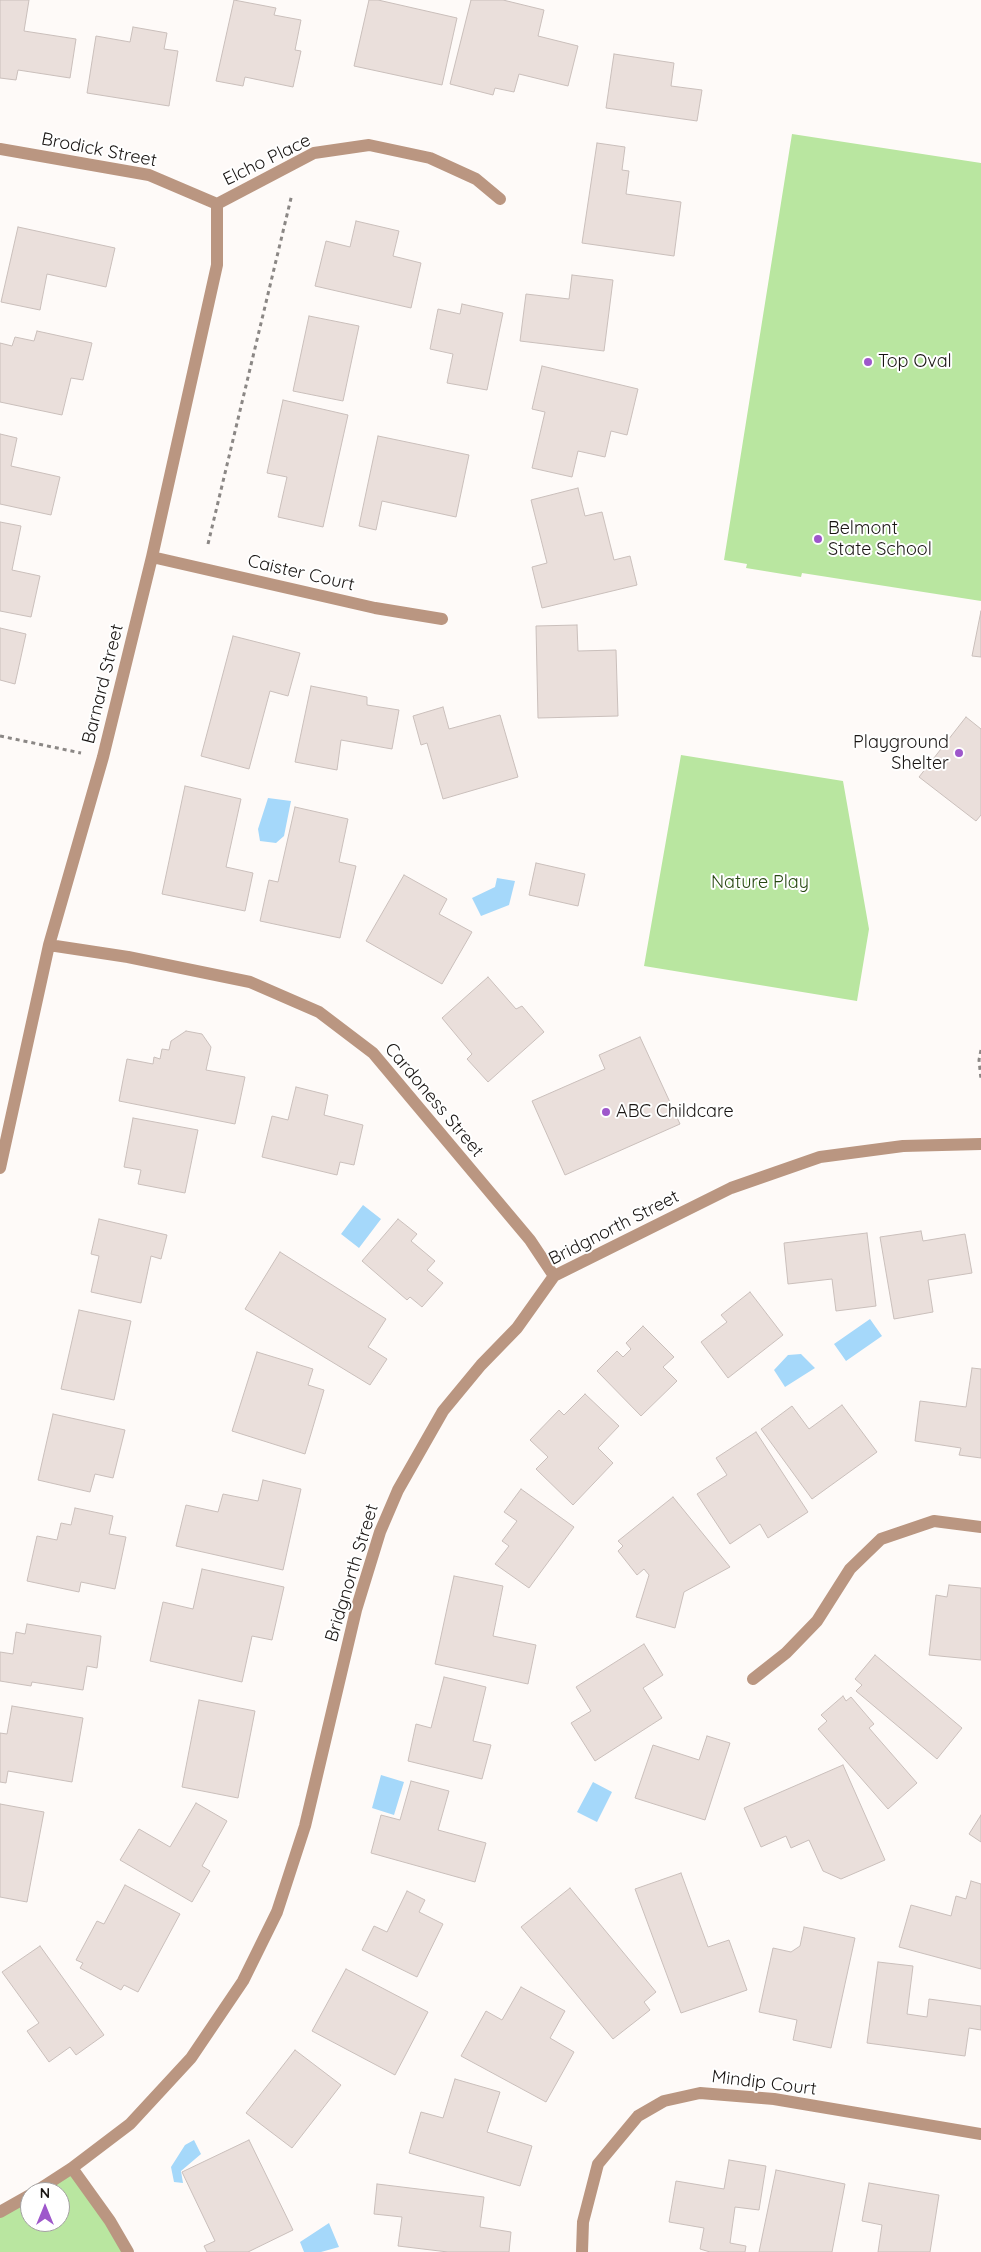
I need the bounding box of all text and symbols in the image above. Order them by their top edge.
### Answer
street label: Brodick Street [40,128,158,172]
street label: Elcho Place [220,130,314,190]
place label: Top Oval [878,351,952,373]
marker: Top Oval [862,356,874,368]
place label: Belmont State School [828,518,932,560]
marker: Belmont State School [812,533,824,545]
street label: Caister Court [246,550,356,596]
street label: Barnard Street [78,622,128,746]
place label: Playground Shelter [853,732,949,774]
marker: Playground Shelter [953,747,965,759]
park label: Nature Play [711,872,809,894]
street label: Cardoness Street [380,1038,488,1162]
place label: ABC Childcare [616,1101,734,1123]
marker: ABC Childcare [600,1106,612,1118]
street label: Bridgnorth Street [545,1186,683,1270]
street label: Bridgnorth Street [321,1501,383,1645]
street label: Mindip Court [710,2066,818,2100]
north arrow [20,2182,70,2232]
text: N [40,2184,50,2202]

